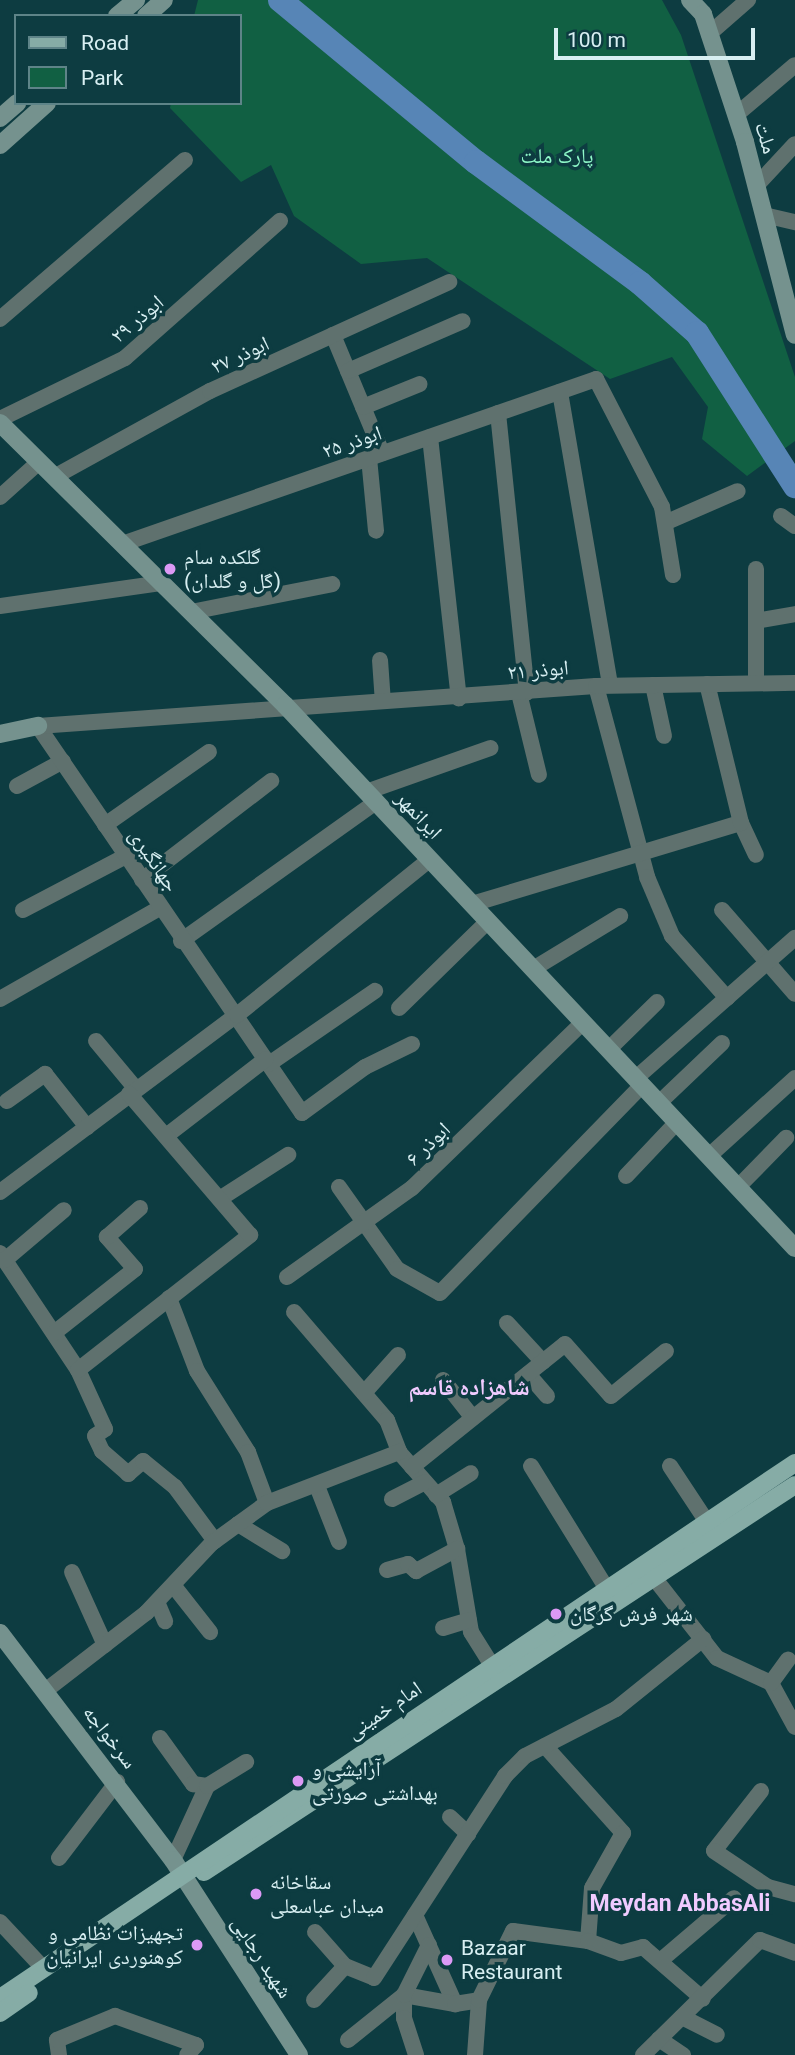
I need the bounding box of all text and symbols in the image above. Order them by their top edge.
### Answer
legend [14,14,242,105]
scale bar [557,14,758,58]
text: 100 m [567,28,626,52]
text: Road [81,31,129,55]
text: Park [81,66,123,90]
street label: ملت [749,119,783,157]
park label: پارک ملت [521,143,593,169]
street label: ابوذر ۲۹ [105,290,169,348]
street label: ابوذر ۲۷ [207,331,273,379]
street label: ابوذر ۲۵ [319,420,385,464]
place label: گلکده سام (گل و گلدان) [184,544,281,594]
marker: گلکده سام (گل و گلدان) [162,561,178,577]
street label: ۲۱ ابوذر [506,655,570,685]
street label: ایرانمهر [390,786,448,844]
street label: جهانگیری [124,823,184,897]
street label: ابوذر ۶ [401,1117,455,1171]
district label: شاهزاده قاسم [408,1374,530,1402]
place label: شهر فرش گرگان [570,1601,693,1627]
marker: شهر فرش گرگان [548,1606,564,1622]
street label: امام خمینی [342,1676,426,1744]
street label: سرخواجه [77,1700,143,1774]
place label: آرایشی و بهداشتی صورتی [312,1756,438,1806]
marker: آرایشی و بهداشتی صورتی [290,1773,306,1789]
place label: سقاخانه میدان عباسعلی [270,1869,384,1919]
marker: سقاخانه میدان عباسعلی [248,1886,264,1902]
district label: Meydan AbbasAli [590,1890,770,1918]
street label: شهید رجایی [226,1911,298,2003]
place label: تجهیزات نظامی و کوهنوردی ایرانیان [46,1920,183,1970]
place label: Bazaar Restaurant [461,1935,562,1985]
marker: تجهیزات نظامی و کوهنوردی ایرانیان [189,1937,205,1953]
marker: Bazaar Restaurant [439,1952,455,1968]

